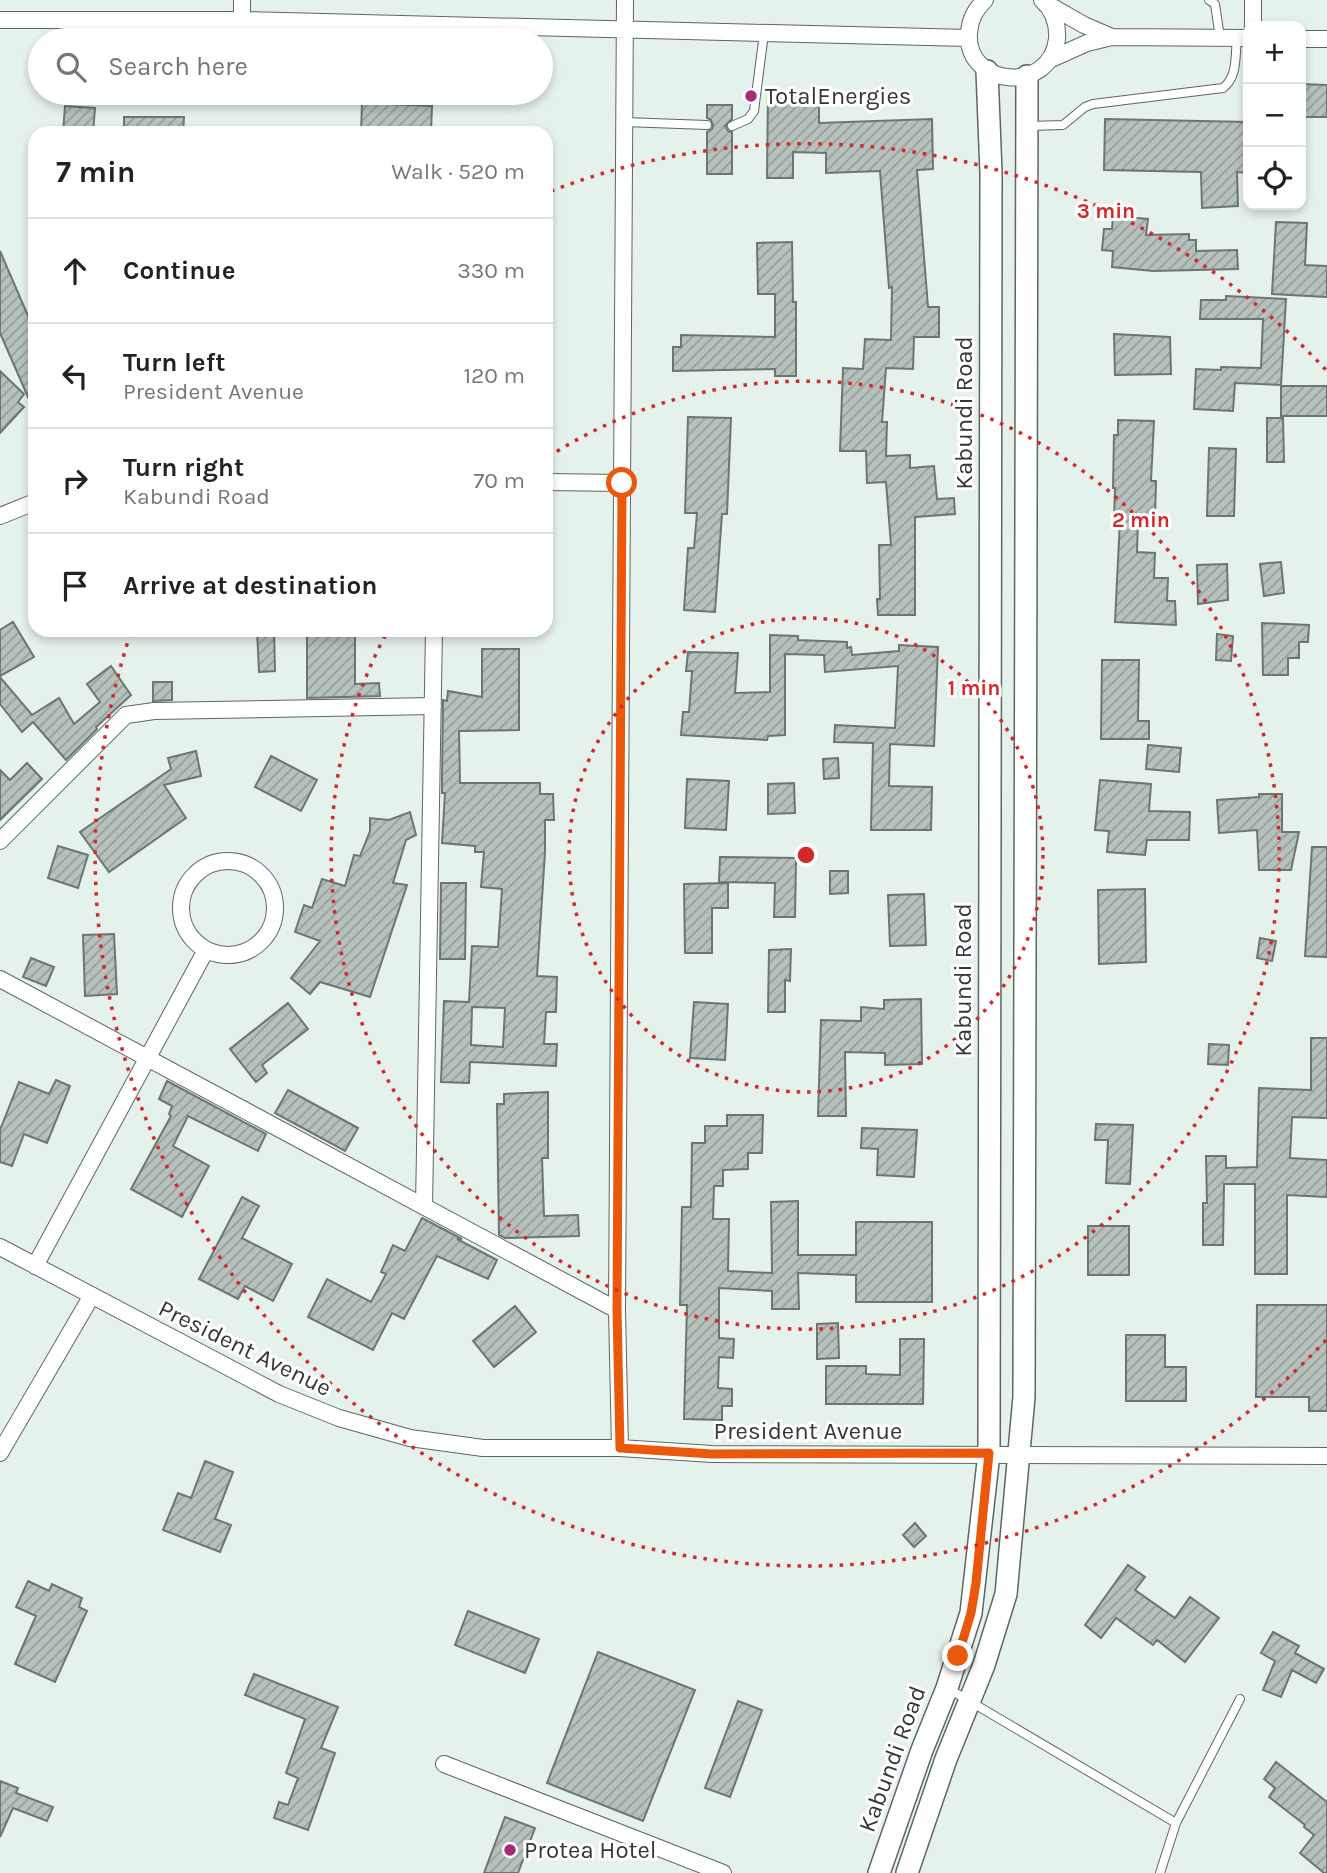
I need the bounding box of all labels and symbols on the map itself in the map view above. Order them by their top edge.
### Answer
place label: TotalEnergies [765,82,911,110]
marker: TotalEnergies [743,88,759,104]
text: 3 min [1077,199,1135,223]
street label: Kabundi Road [950,336,978,490]
route start [606,467,637,498]
text: 2 min [1112,508,1170,532]
text: 1 min [948,676,1000,700]
centre of rings [794,843,818,867]
street label: Kabundi Road [949,903,977,1057]
street label: President Avenue [154,1294,336,1402]
street label: President Avenue [714,1417,902,1445]
route end [942,1640,973,1671]
street label: Kabundi Road [853,1682,931,1836]
place label: Protea Hotel [524,1836,657,1864]
marker: Protea Hotel [502,1842,518,1858]

